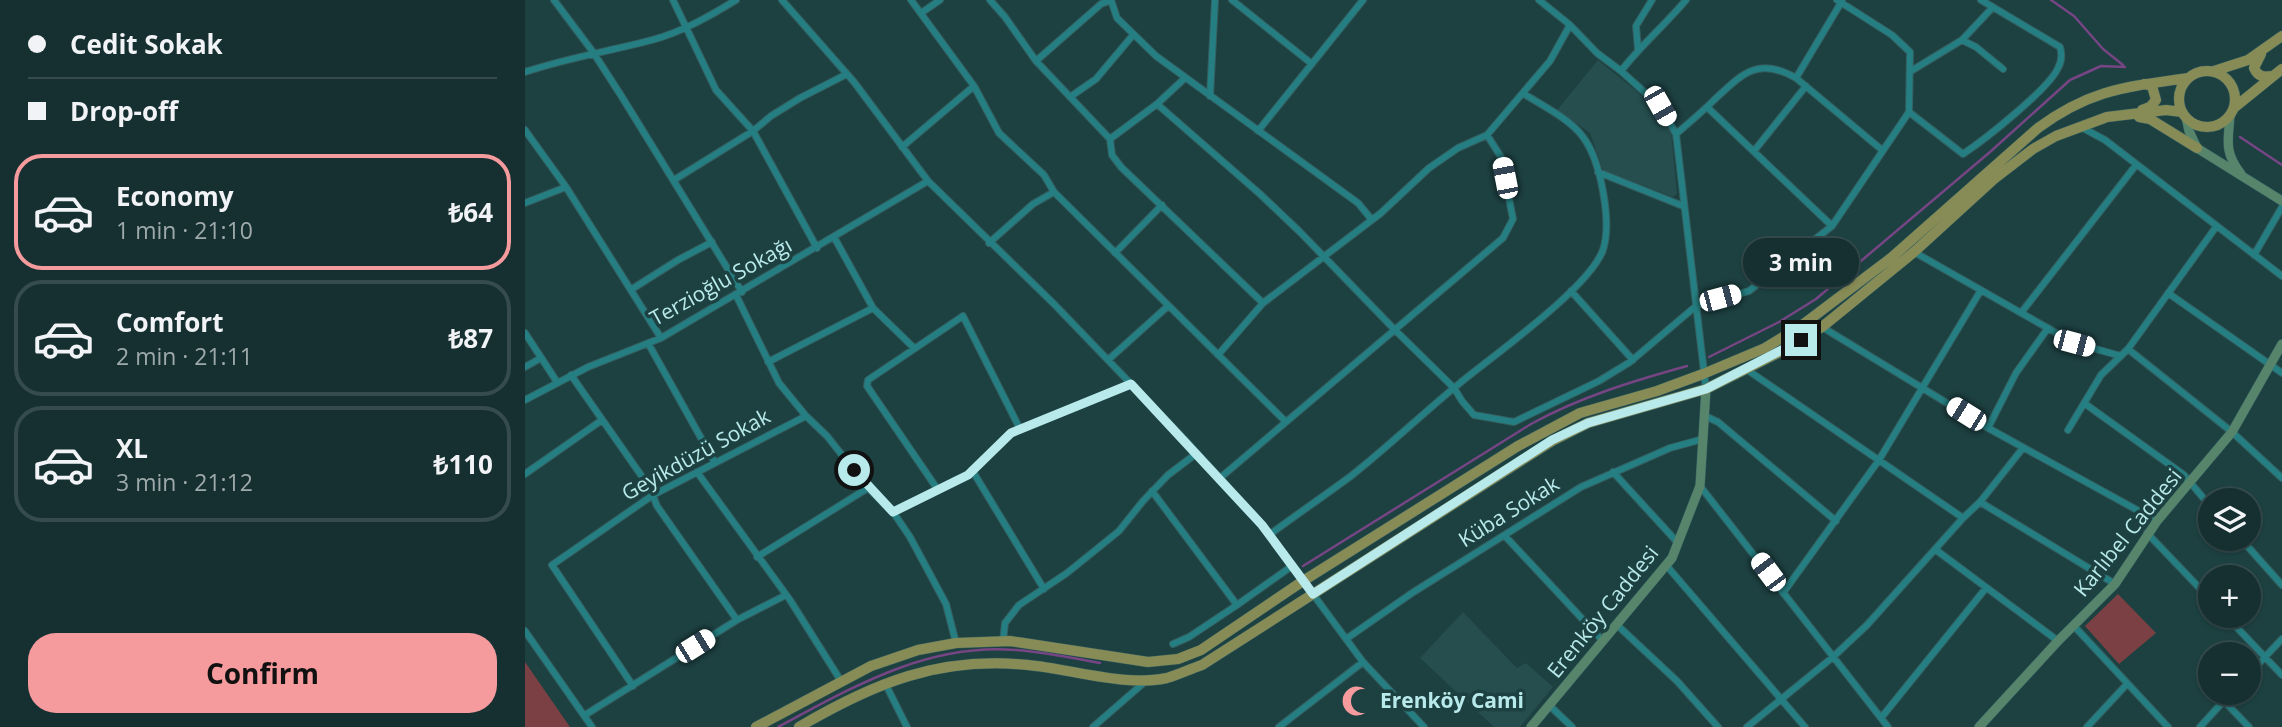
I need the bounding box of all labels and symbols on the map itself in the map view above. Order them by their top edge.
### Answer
car [1641,83,1680,129]
car [1491,155,1520,201]
street label: Terzioğlu Sokağı [644,231,797,332]
callout: 3 min [1743,238,1859,288]
car [1697,282,1744,314]
route end [1785,324,1817,356]
car [2051,327,2098,359]
car [1943,394,1990,434]
street label: Geyikdüzü Sokak [616,402,775,507]
route start [838,454,870,486]
street label: Karlıbel Caddesi [2067,463,2187,602]
street label: Küba Sokak [1453,469,1564,553]
street label: Erenköy Caddesi [1540,540,1664,683]
car [1747,549,1790,595]
car [672,626,719,666]
mosque icon: Erenköy Cami [1340,684,1374,718]
place label: Erenköy Cami [1380,686,1524,714]

